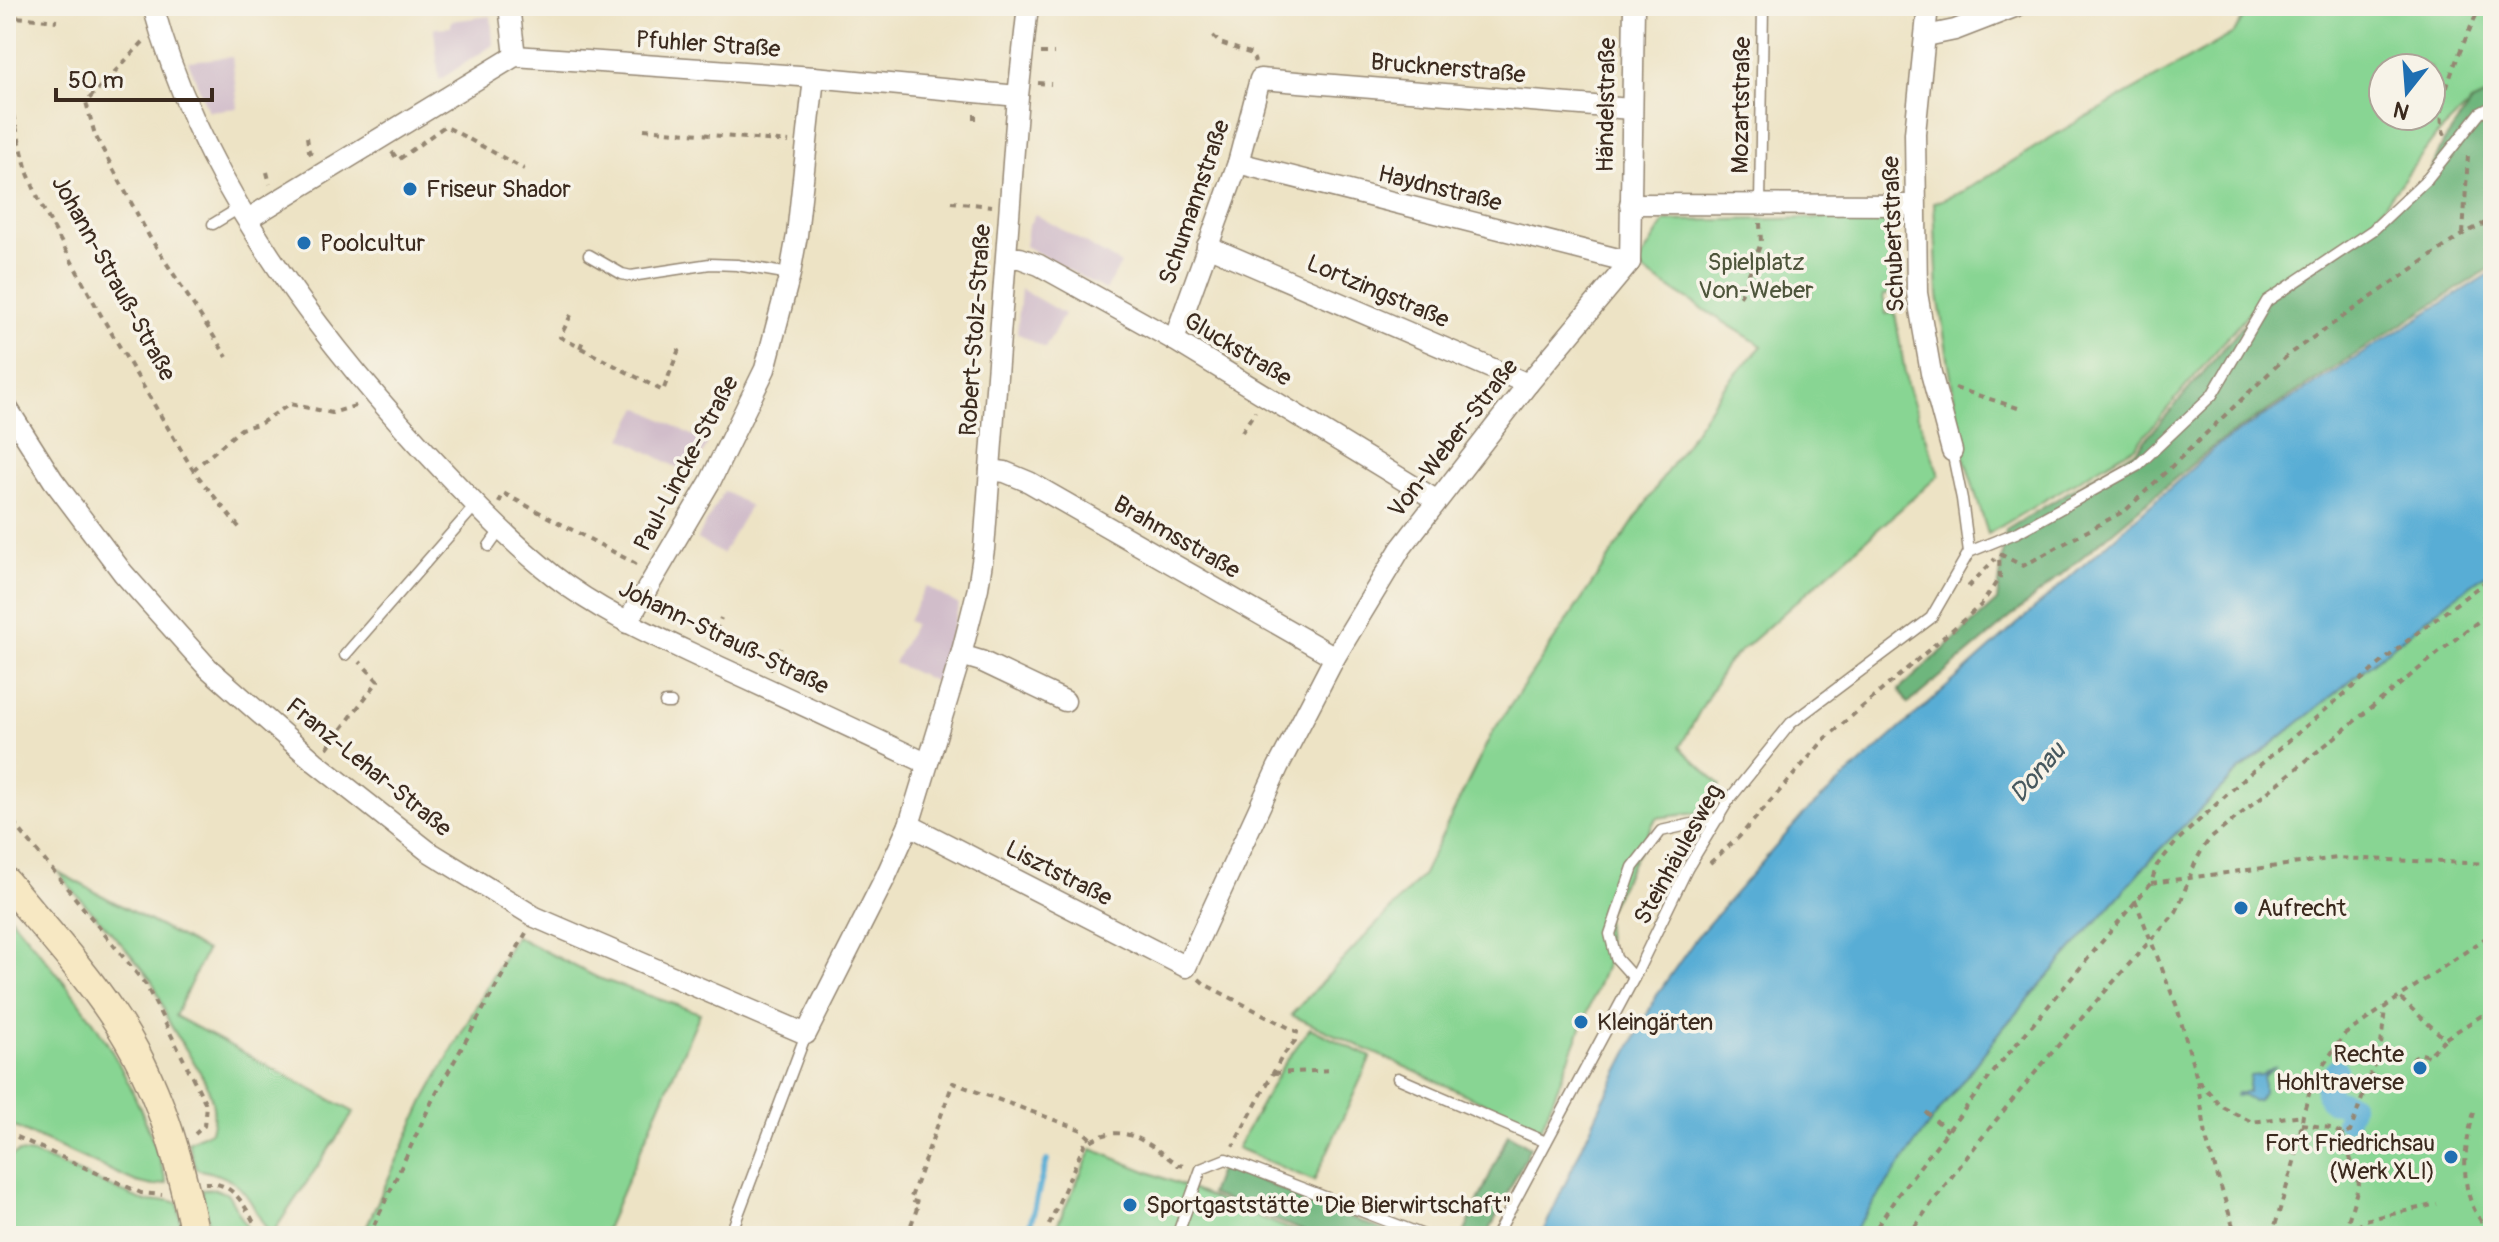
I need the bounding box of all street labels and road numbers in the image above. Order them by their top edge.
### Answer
street label: Pfuhler Straße [635,25,781,64]
street label: Mozartstraße [1726,36,1757,174]
street label: Händelstraße [1591,37,1622,173]
street label: Brucknerstraße [1369,47,1527,90]
street label: Schumannstraße [1153,116,1236,288]
street label: Schubertstraße [1876,155,1911,313]
street label: Haydnstraße [1375,159,1505,218]
street label: Johann-Strauß-Straße [45,171,182,386]
street label: Robert-Stolz-Straße [954,223,997,437]
street label: Lortzingstraße [1302,248,1454,335]
street label: Gluckstraße [1179,306,1297,393]
street label: Von-Weber-Straße [1382,353,1525,524]
street label: Paul-Lincke-Straße [628,370,745,556]
street label: Brahmsstraße [1108,490,1245,585]
street label: Johann-Strauß-Straße [614,574,834,701]
street label: Franz-Lehar-Straße [280,692,457,843]
street label: Steinhäulesweg [1628,779,1729,930]
street label: Lisztstraße [1001,834,1117,913]

